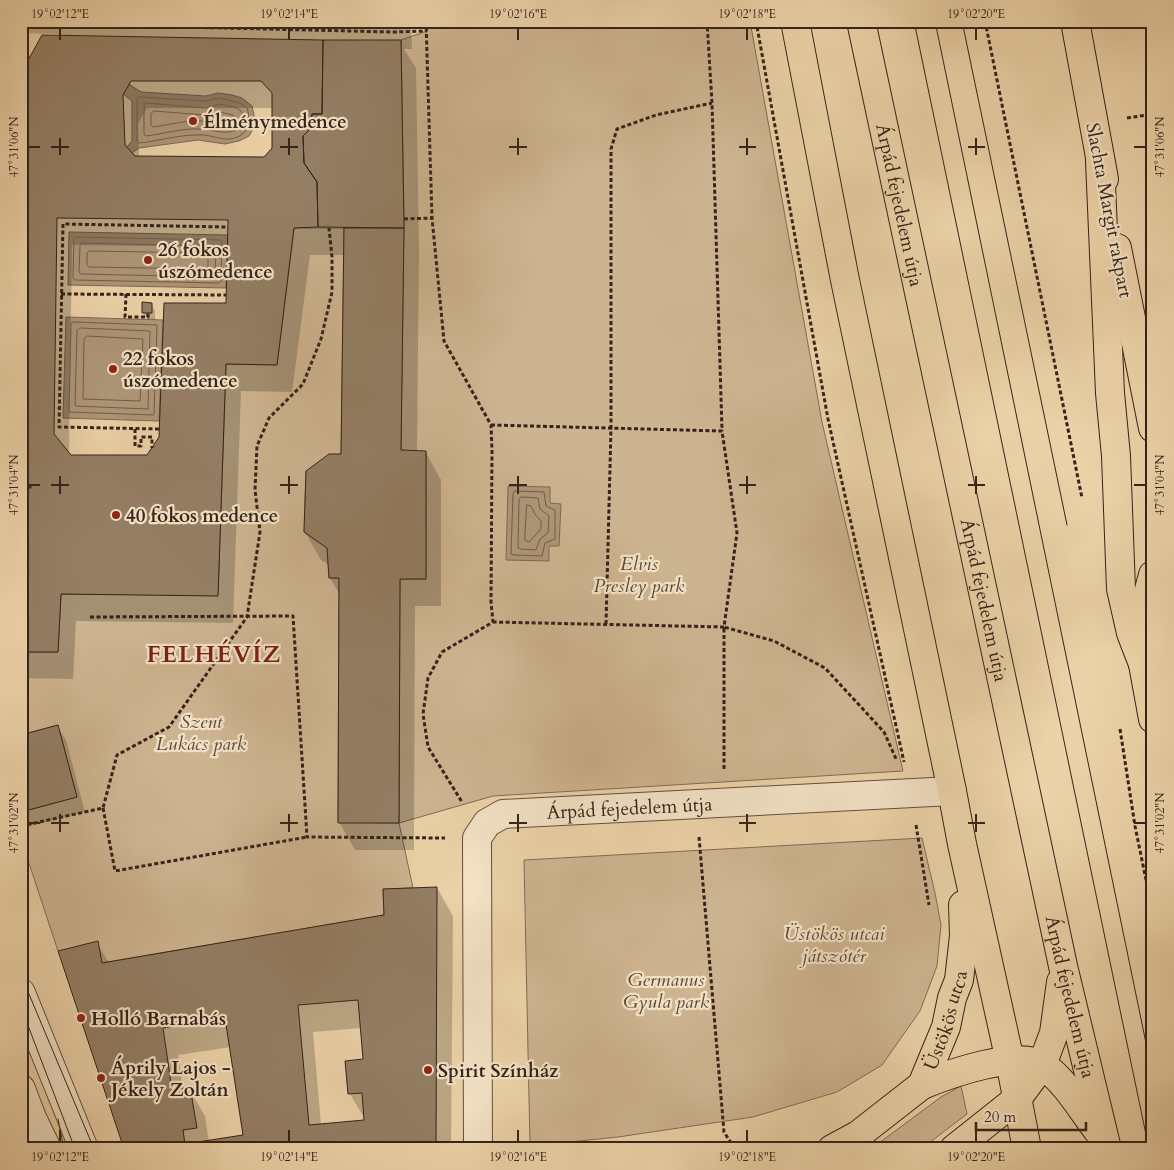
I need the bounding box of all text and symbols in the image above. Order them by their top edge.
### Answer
text: 19°02'12"E [31,6,89,22]
text: 19°02'14"E [260,6,318,22]
text: 19°02'16"E [489,6,547,22]
text: 19°02'18"E [718,6,776,22]
text: 19°02'20"E [947,6,1005,22]
place label: Élménymedence [203,109,347,135]
marker: Élménymedence [187,115,199,127]
text: 47°31'06"N [6,116,22,177]
text: 47°31'06"N [1152,116,1168,177]
street label: Árpád fejedelem útja [869,121,929,289]
street label: Slachta Margit rakpart [1079,121,1139,300]
place label: 26 fokos úszómedence [158,237,273,285]
marker: 26 fokos úszómedence [142,254,154,266]
place label: 22 fokos úszómedence [123,346,238,394]
marker: 22 fokos úszómedence [107,363,119,375]
text: 47°31'04"N [6,454,22,515]
text: 47°31'04"N [1152,454,1168,515]
place label: 40 fokos medence [126,503,278,529]
marker: 40 fokos medence [110,509,122,521]
street label: Árpád fejedelem útja [954,516,1014,684]
park label: Elvis Presley park [594,551,685,599]
district label: FELHÉVÍZ [146,638,282,671]
park label: Szent Lukács park [156,709,247,757]
street label: Árpád fejedelem útja [546,791,713,826]
text: 47°31'02"N [6,792,22,853]
text: 47°31'02"N [1152,792,1168,853]
street label: Árpád fejedelem útja [1039,913,1101,1081]
park label: Üstökös utcai játszótér [784,921,885,969]
park label: Germanus Gyula park [623,967,710,1015]
street label: Üstökös utca [918,969,974,1074]
place label: Holló Barnabás [91,1006,226,1032]
marker: Holló Barnabás [75,1012,87,1024]
place label: Áprily Lajos - Jékely Zoltán [108,1055,231,1103]
place label: Spirit Színház [438,1058,559,1084]
marker: Spirit Színház [422,1064,434,1076]
marker: Áprily Lajos - Jékely Zoltán [95,1072,107,1084]
scale bar [976,1100,1086,1132]
text: 20 m [984,1107,1016,1127]
text: 19°02'12"E [31,1149,89,1165]
text: 19°02'14"E [260,1149,318,1165]
text: 19°02'16"E [489,1149,547,1165]
text: 19°02'18"E [718,1149,776,1165]
text: 19°02'20"E [947,1149,1005,1165]

